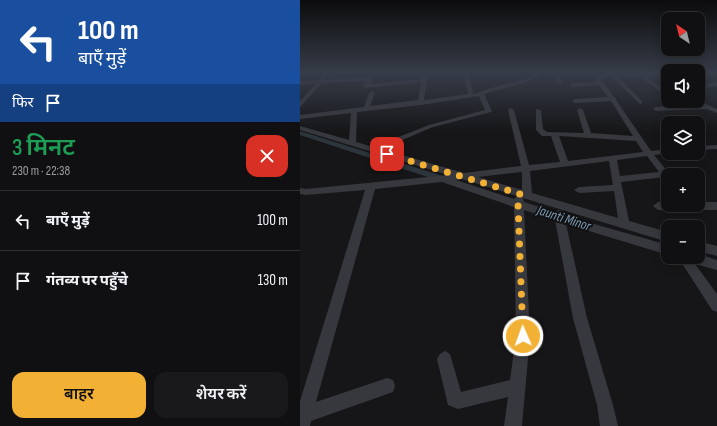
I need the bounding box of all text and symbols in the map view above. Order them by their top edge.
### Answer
north arrow [661,12,705,56]
map controls [661,12,705,264]
text: 100 m [78,14,139,47]
icon: left [12,16,64,68]
text: बाएँ मुड़ें [78,48,126,69]
button: sound [661,64,705,108]
icon: arrive [42,92,64,114]
text: फिर [12,93,34,112]
button: layers [661,116,705,160]
text: 3 मिनट [12,133,75,162]
button: close [246,135,288,177]
pin [370,137,404,171]
icon: arrive [376,143,398,165]
text: 230 m · 22:38 [12,163,70,179]
button: + [661,168,705,212]
water label: Jaunti Minor [534,201,594,235]
icon: left [12,210,34,232]
text: बाएँ मुड़ें [46,211,89,230]
text: 100 m [257,211,288,230]
button: − [661,220,705,264]
icon: arrive [12,270,34,292]
text: गंतव्य पर पहुँचे [46,271,128,290]
text: 130 m [258,271,288,290]
position arrow [502,315,544,357]
button: बाहर [12,372,146,418]
button: शेयर करें [154,372,288,418]

